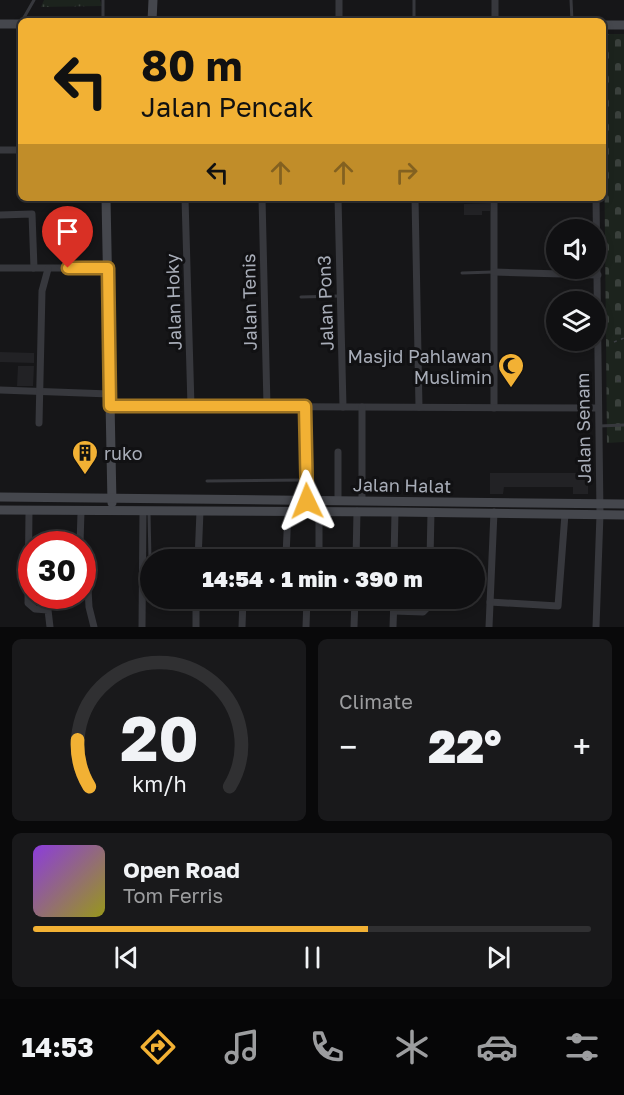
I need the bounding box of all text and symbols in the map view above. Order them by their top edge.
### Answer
text: 80 m [141,40,242,90]
icon: left [42,42,120,120]
text: Jalan Pencak [141,91,313,123]
icon: left [201,156,234,189]
icon: ahead [264,156,297,189]
icon: ahead [327,156,360,189]
icon: right [390,156,423,189]
pin [42,206,93,268]
icon: arrive [51,215,84,248]
map controls [546,219,606,351]
button: sound [546,219,606,279]
street label: Jalan Hoky [160,253,186,351]
street label: Jalan Tenis [237,253,261,351]
street label: Jalan Pon3 [312,255,338,351]
button: layers [546,291,606,351]
place label: Masjid Pahlawan Muslimin [348,345,492,388]
mosque icon: Masjid Pahlawan Muslimin [496,351,526,389]
street label: Jalan Senam [571,372,595,484]
building icon: ruko [70,438,100,476]
place label: ruko [104,442,143,464]
position arrow [275,469,339,533]
street label: Jalan Halat [353,473,451,497]
speed limit sign: 30 [18,531,96,609]
text: 14:54 · 1 min · 390 m [202,565,423,592]
text: Climate [339,689,413,713]
text: 20 [120,700,198,775]
text: 22° [428,719,502,773]
text: − [339,727,357,766]
text: + [573,727,591,766]
text: km/h [132,771,186,797]
text: Open Road [123,856,240,883]
text: Tom Ferris [123,883,223,907]
icon: previous [110,941,143,974]
icon: pause [296,941,329,974]
icon: next [482,941,515,974]
icon: directions [137,1026,179,1068]
icon: music [221,1026,263,1068]
icon: phone [306,1026,348,1068]
icon: climate [391,1026,433,1068]
icon: car [476,1026,518,1068]
icon: filters [561,1026,603,1068]
text: 14:53 [21,1031,94,1063]

